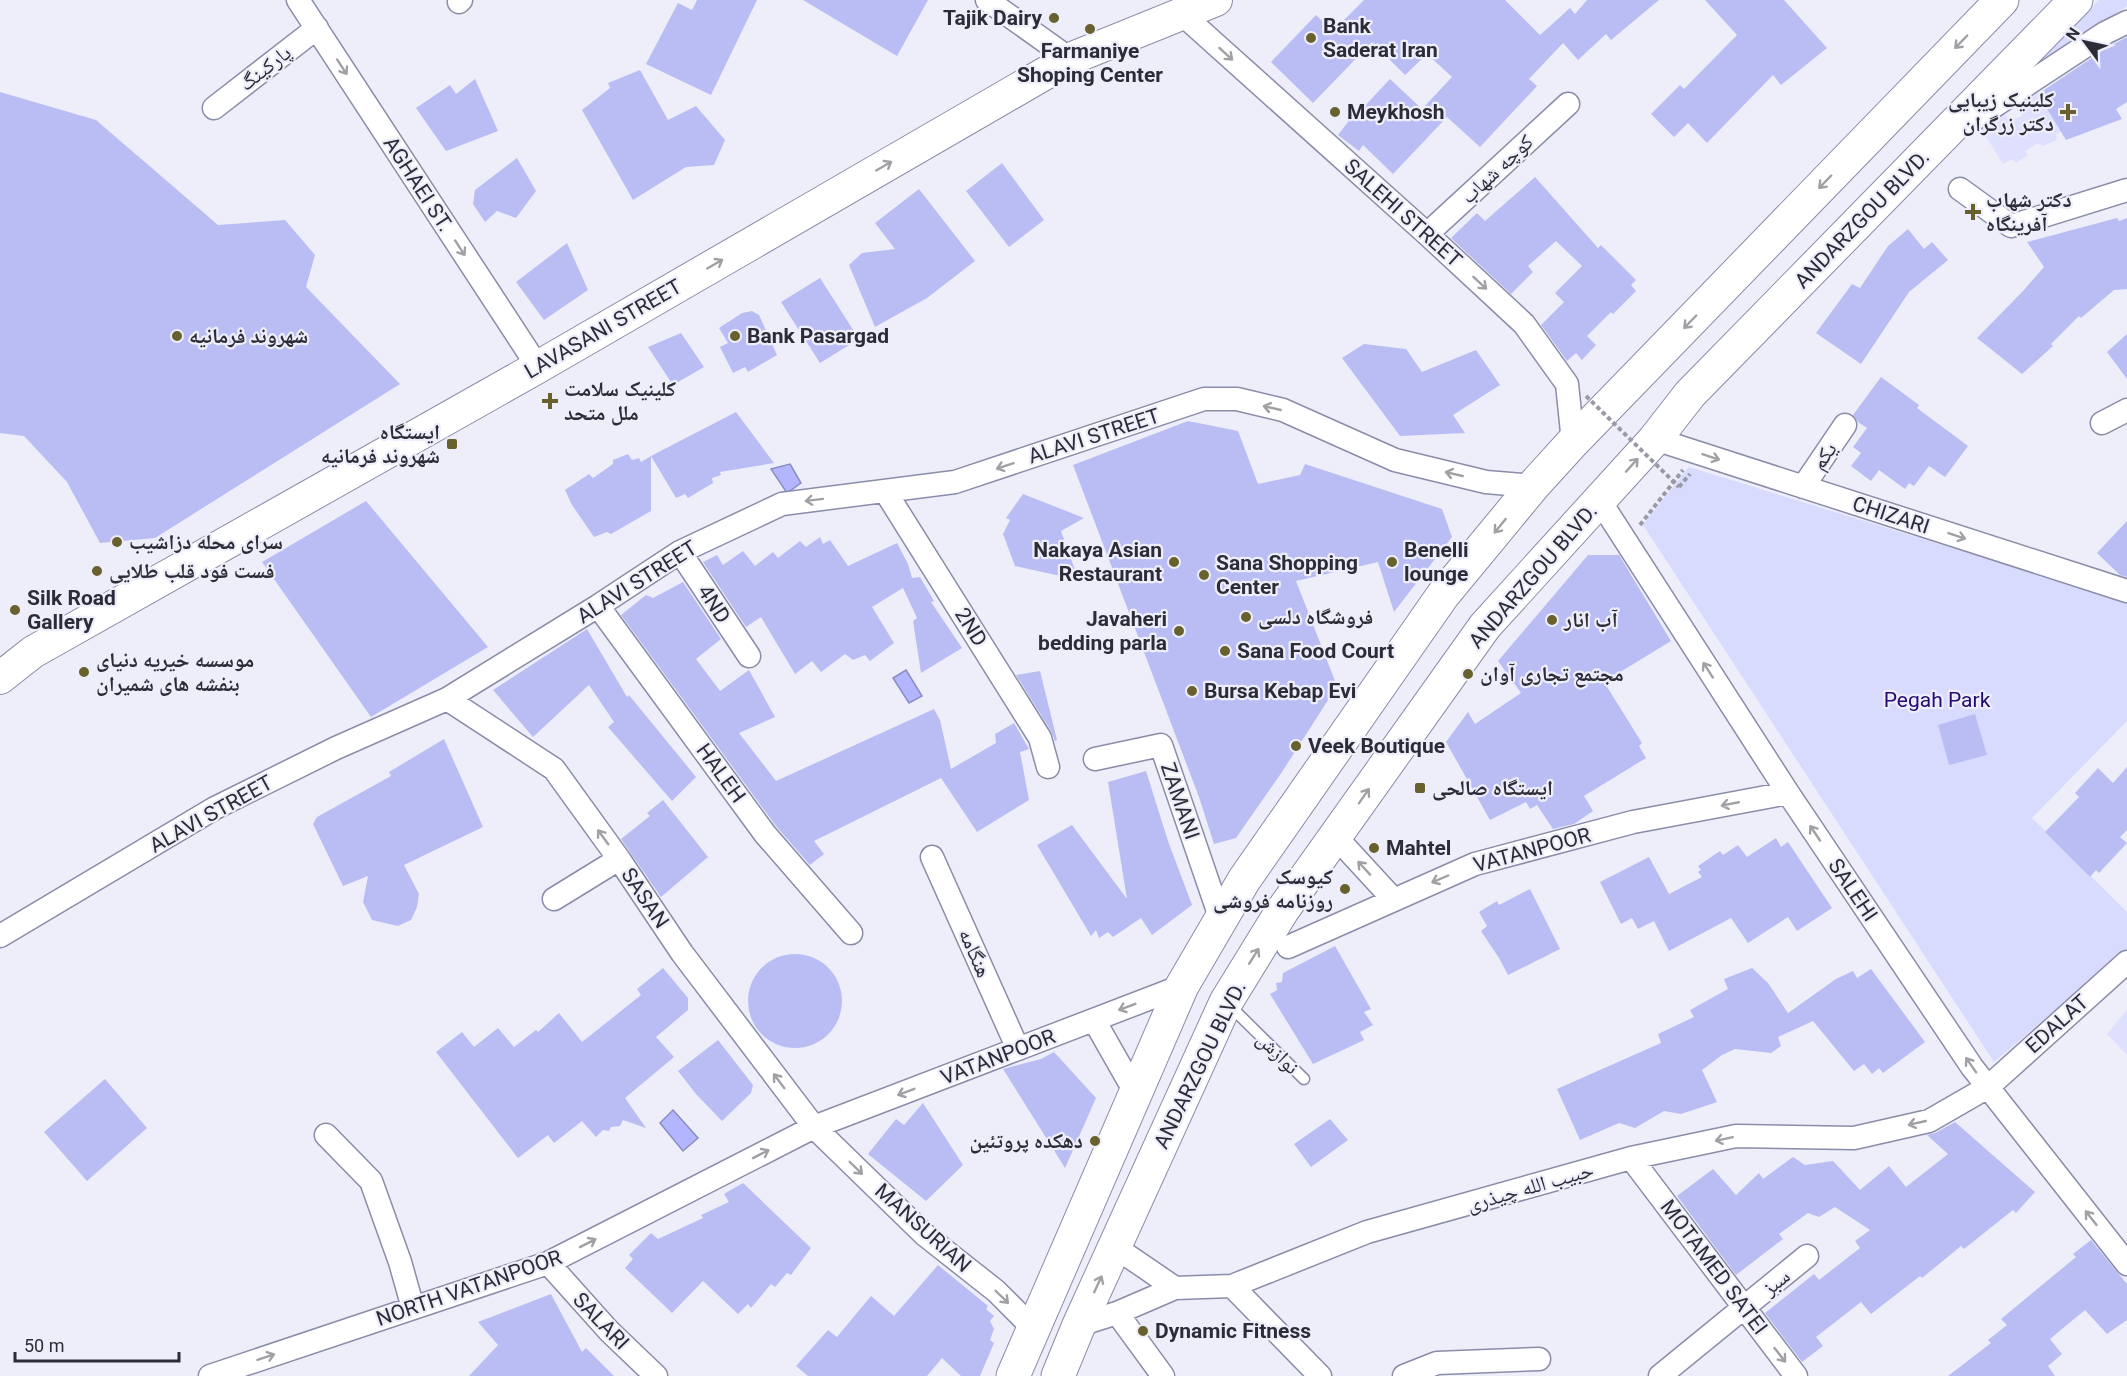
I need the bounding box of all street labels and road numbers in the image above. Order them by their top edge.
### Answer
street label: پارکینگ [234,40,296,96]
street label: کوچه شهاب [1456,129,1538,208]
street label: AGHAEI ST. [379,132,457,236]
street label: ANDARZGOU BLVD. [1790,145,1934,293]
street label: SALEHI STREET [1339,154,1467,272]
street label: LAVASANI STREET [520,274,686,384]
street label: ALAVI STREET [1025,403,1163,469]
street label: یکم [1806,438,1843,475]
street label: CHIZARI [1850,491,1932,539]
street label: ANDARZGOU BLVD. [1464,499,1602,653]
street label: ALAVI STREET [573,535,702,628]
street label: 4ND [693,580,735,628]
street label: 2ND [950,603,992,651]
street label: HALEH [692,739,750,807]
street label: ZAMANI [1156,760,1204,842]
street label: ALAVI STREET [145,770,277,858]
street label: VATANPOOR [1471,823,1593,877]
street label: SALEHI [1823,854,1883,926]
street label: SASAN [616,863,674,933]
street label: هنگامه [954,925,996,981]
street label: ANDARZGOU BLVD. [1149,977,1251,1153]
street label: EDALAT [2021,989,2093,1058]
street label: VATANPOOR [937,1024,1059,1090]
street label: نوازش [1251,1027,1304,1080]
street label: حبیب الله چیذری [1464,1157,1596,1217]
street label: MANSURIAN [870,1179,976,1277]
street label: MOTAMED SATEI [1656,1195,1772,1339]
street label: NORTH VATANPOOR [373,1245,565,1331]
street label: سبز [1757,1264,1795,1301]
street label: SALARI [568,1287,634,1355]

